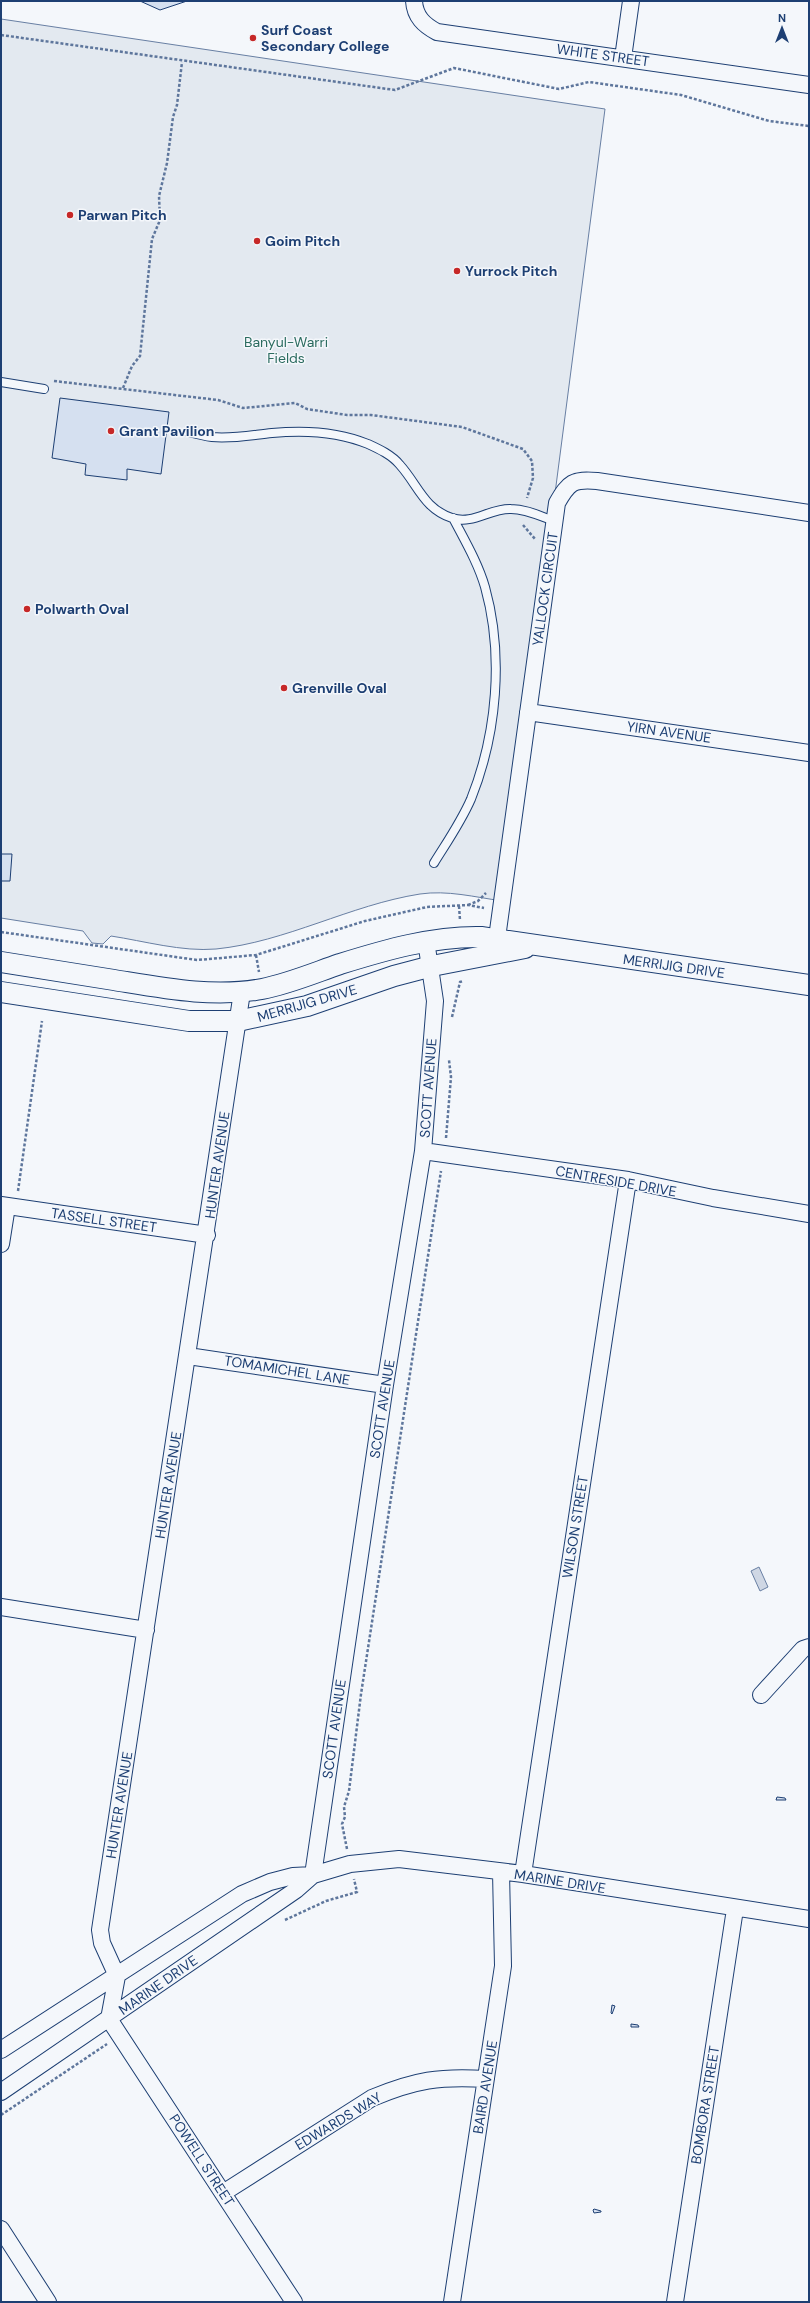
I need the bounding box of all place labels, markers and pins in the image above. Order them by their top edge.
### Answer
place label: Surf Coast Secondary College [261,21,390,55]
marker: Surf Coast Secondary College [248,33,258,43]
place label: Parwan Pitch [78,206,167,224]
marker: Parwan Pitch [65,210,75,220]
place label: Goim Pitch [265,232,340,250]
marker: Goim Pitch [252,236,262,246]
place label: Yurrock Pitch [465,262,557,280]
marker: Yurrock Pitch [452,266,462,276]
place label: Grant Pavilion [119,422,214,440]
marker: Grant Pavilion [106,426,116,436]
place label: Polwarth Oval [35,600,129,618]
marker: Polwarth Oval [22,604,32,614]
place label: Grenville Oval [292,679,387,697]
marker: Grenville Oval [279,683,289,693]

